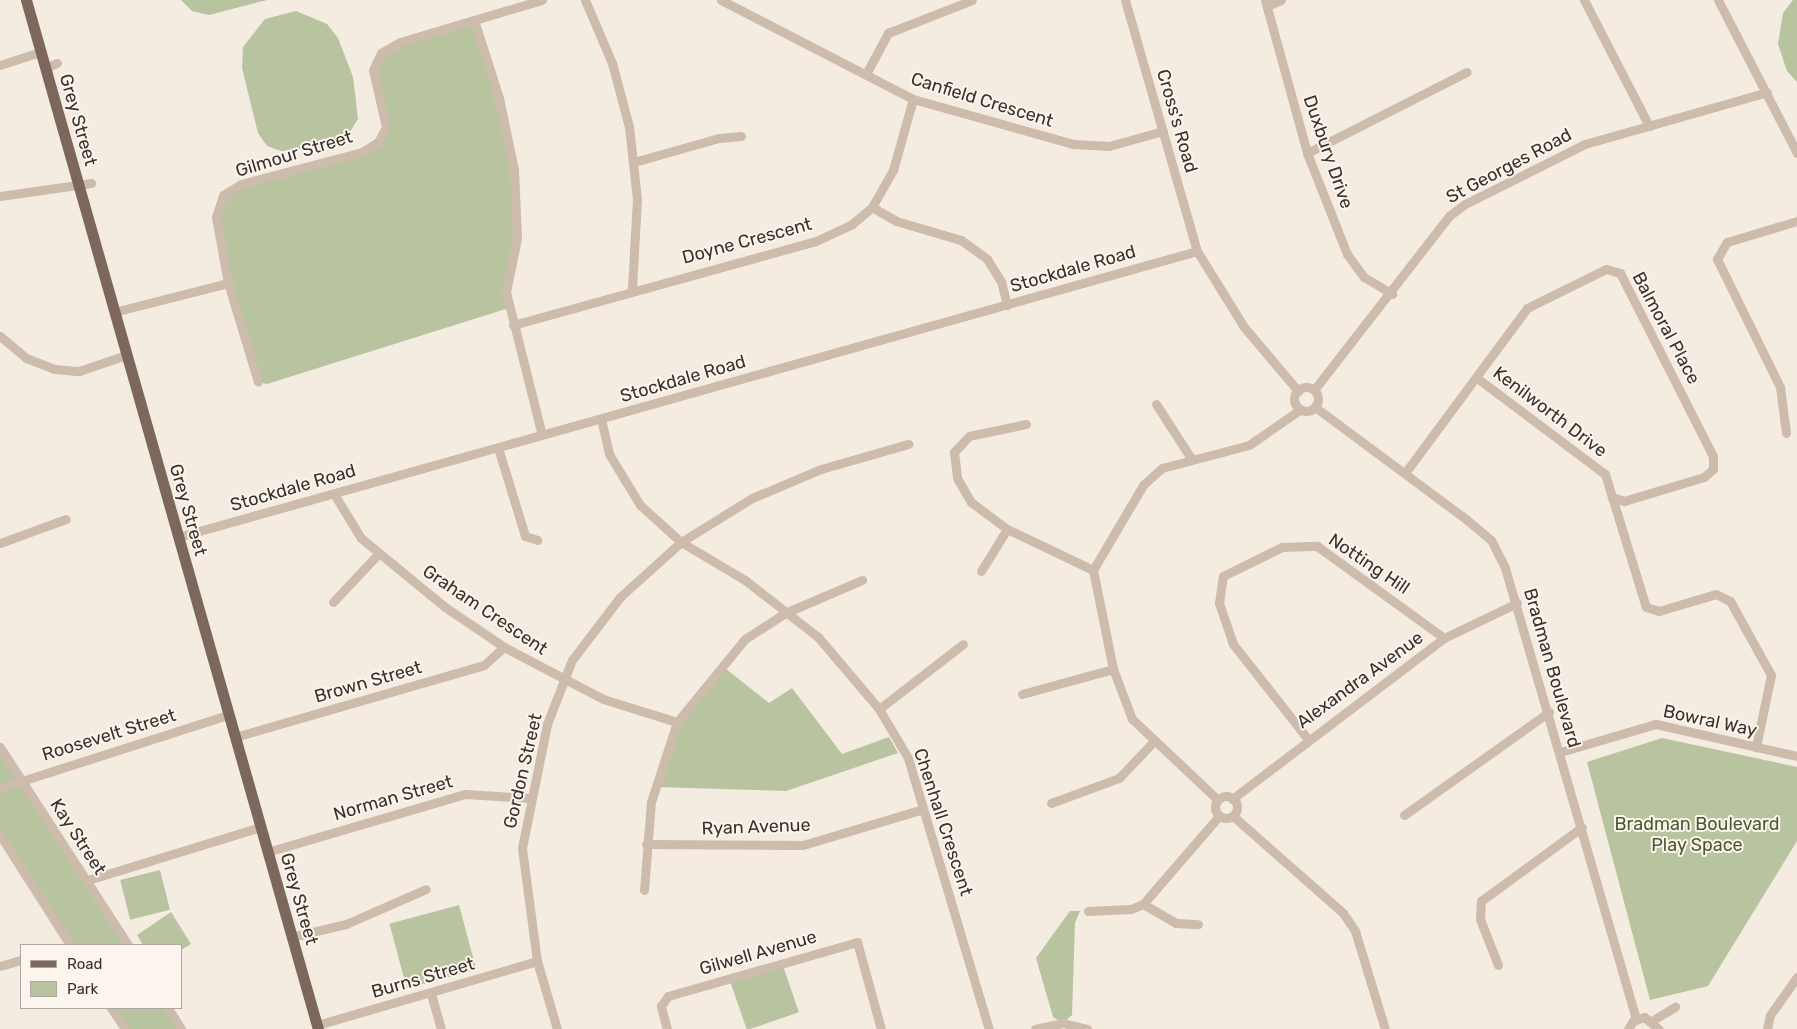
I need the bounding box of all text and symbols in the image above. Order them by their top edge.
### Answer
street label: Cross's Road [1152,67,1202,175]
street label: Canfield Crescent [908,68,1056,132]
street label: Grey Street [55,71,101,169]
street label: Duxbury Drive [1298,92,1358,212]
street label: St Georges Road [1443,124,1575,208]
street label: Gilmour Street [233,126,355,182]
street label: Doyne Crescent [680,213,814,269]
street label: Stockdale Road [1008,241,1138,297]
street label: Balmoral Place [1627,268,1705,388]
street label: Stockdale Road [618,351,748,407]
street label: Kenilworth Drive [1489,362,1611,462]
street label: Stockdale Road [228,460,358,516]
street label: Grey Street [165,461,211,559]
street label: Notting Hill [1324,529,1414,599]
street label: Graham Crescent [418,560,552,660]
street label: Bradman Boulevard [1519,586,1585,750]
street label: Alexandra Avenue [1292,627,1428,733]
street label: Brown Street [312,656,424,708]
street label: Bowral Way [1661,700,1759,742]
street label: Roosevelt Street [39,704,179,766]
street label: Gordon Street [499,711,547,831]
street label: Chenhall Crescent [909,746,977,898]
street label: Norman Street [331,771,455,825]
street label: Kay Street [45,795,111,879]
street label: Ryan Avenue [701,814,811,840]
park label: Bradman Boulevard Play Space [1615,814,1779,856]
street label: Grey Street [276,850,322,948]
street label: Gilwell Avenue [697,926,819,980]
legend [20,944,182,1009]
street label: Burns Street [369,953,477,1003]
text: Road [67,955,103,973]
text: Park [67,980,98,998]

